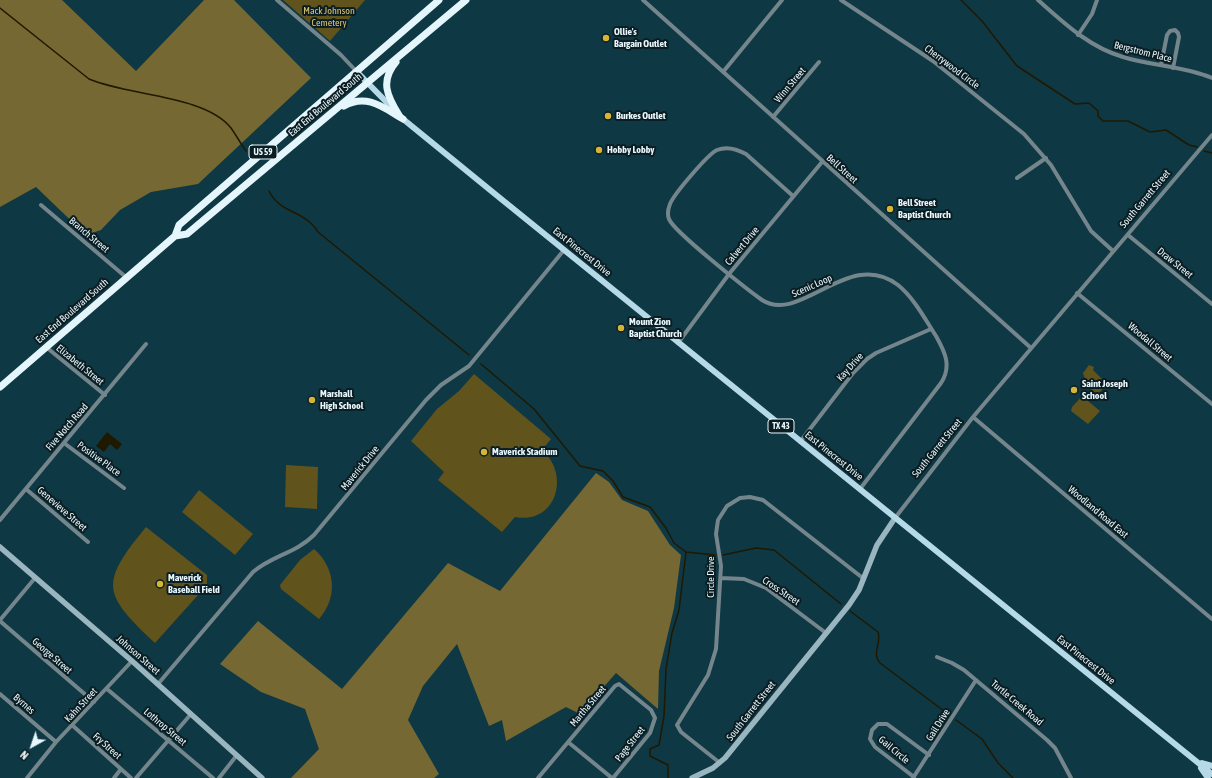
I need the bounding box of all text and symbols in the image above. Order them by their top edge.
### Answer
park label: Mack Johnson Cemetery [303,5,355,28]
place label: Ollie's Bargain Outlet [614,26,667,50]
marker: Ollie's Bargain Outlet [601,33,611,43]
street label: Bergstrom Place [1113,39,1173,65]
street label: Cherrywood Circle [922,42,982,92]
street label: Winn Street [772,65,808,105]
street label: East End Boulevard South [286,71,364,139]
place label: Burkes Outlet [616,110,666,122]
marker: Burkes Outlet [603,111,613,121]
place label: Hobby Lobby [607,144,654,156]
road number: US 59 [249,145,277,159]
marker: Hobby Lobby [594,145,604,155]
street label: Bell Street [824,152,860,186]
street label: South Garrett Street [1117,167,1173,231]
place label: Bell Street Baptist Church [898,197,951,220]
marker: Bell Street Baptist Church [885,204,895,214]
street label: Branch Street [66,215,112,255]
street label: Calvert Drive [722,224,762,268]
street label: East Pinecrest Drive [550,225,614,279]
street label: Draw Street [1155,245,1195,281]
street label: Scenic Loop [790,272,834,300]
street label: East End Boulevard South [33,276,111,346]
place label: Mount Zion Baptist Church [629,316,682,340]
street label: Woodall Street [1125,320,1175,364]
marker: Mount Zion Baptist Church [616,323,626,333]
street label: Elizabeth Street [54,342,106,388]
street label: Kay Drive [834,350,866,384]
place label: Saint Joseph School [1082,378,1128,402]
marker: Saint Joseph School [1069,385,1079,395]
place label: Marshall High School [320,388,363,412]
marker: Marshall High School [307,395,317,405]
street label: Five Notch Road [43,401,91,453]
street label: South Garrett Street [910,416,964,480]
road number: TX 43 [768,419,794,433]
street label: East Pinecrest Drive [802,429,866,483]
street label: Positive Place [75,439,123,479]
street label: Maverick Drive [338,443,382,493]
place label: Maverick Stadium [492,446,557,458]
marker: Maverick Stadium [479,447,489,457]
street label: Woodland Road East [1065,483,1131,541]
street label: Genevieve Street [35,484,89,534]
street label: Circle Drive [705,556,717,598]
place label: Maverick Baseball Field [168,572,220,596]
street label: Cross Street [760,574,802,608]
marker: Maverick Baseball Field [155,579,165,589]
street label: Johnson Street [114,633,162,677]
street label: East Pinecrest Drive [1054,633,1118,687]
street label: George Street [30,635,74,677]
street label: Turtle Creek Road [989,678,1045,728]
street label: South Garrett Street [724,679,778,743]
street label: Martha Street [567,683,609,729]
street label: Kahn Street [62,685,100,725]
street label: Byrnes [11,691,37,717]
street label: Lothrop Street [141,706,189,748]
street label: Gail Drive [923,707,953,743]
street label: Page Street [613,724,647,764]
north arrow [12,726,52,766]
street label: Fry Street [90,730,124,762]
street label: Gail Circle [876,734,912,766]
text: N [18,749,31,762]

